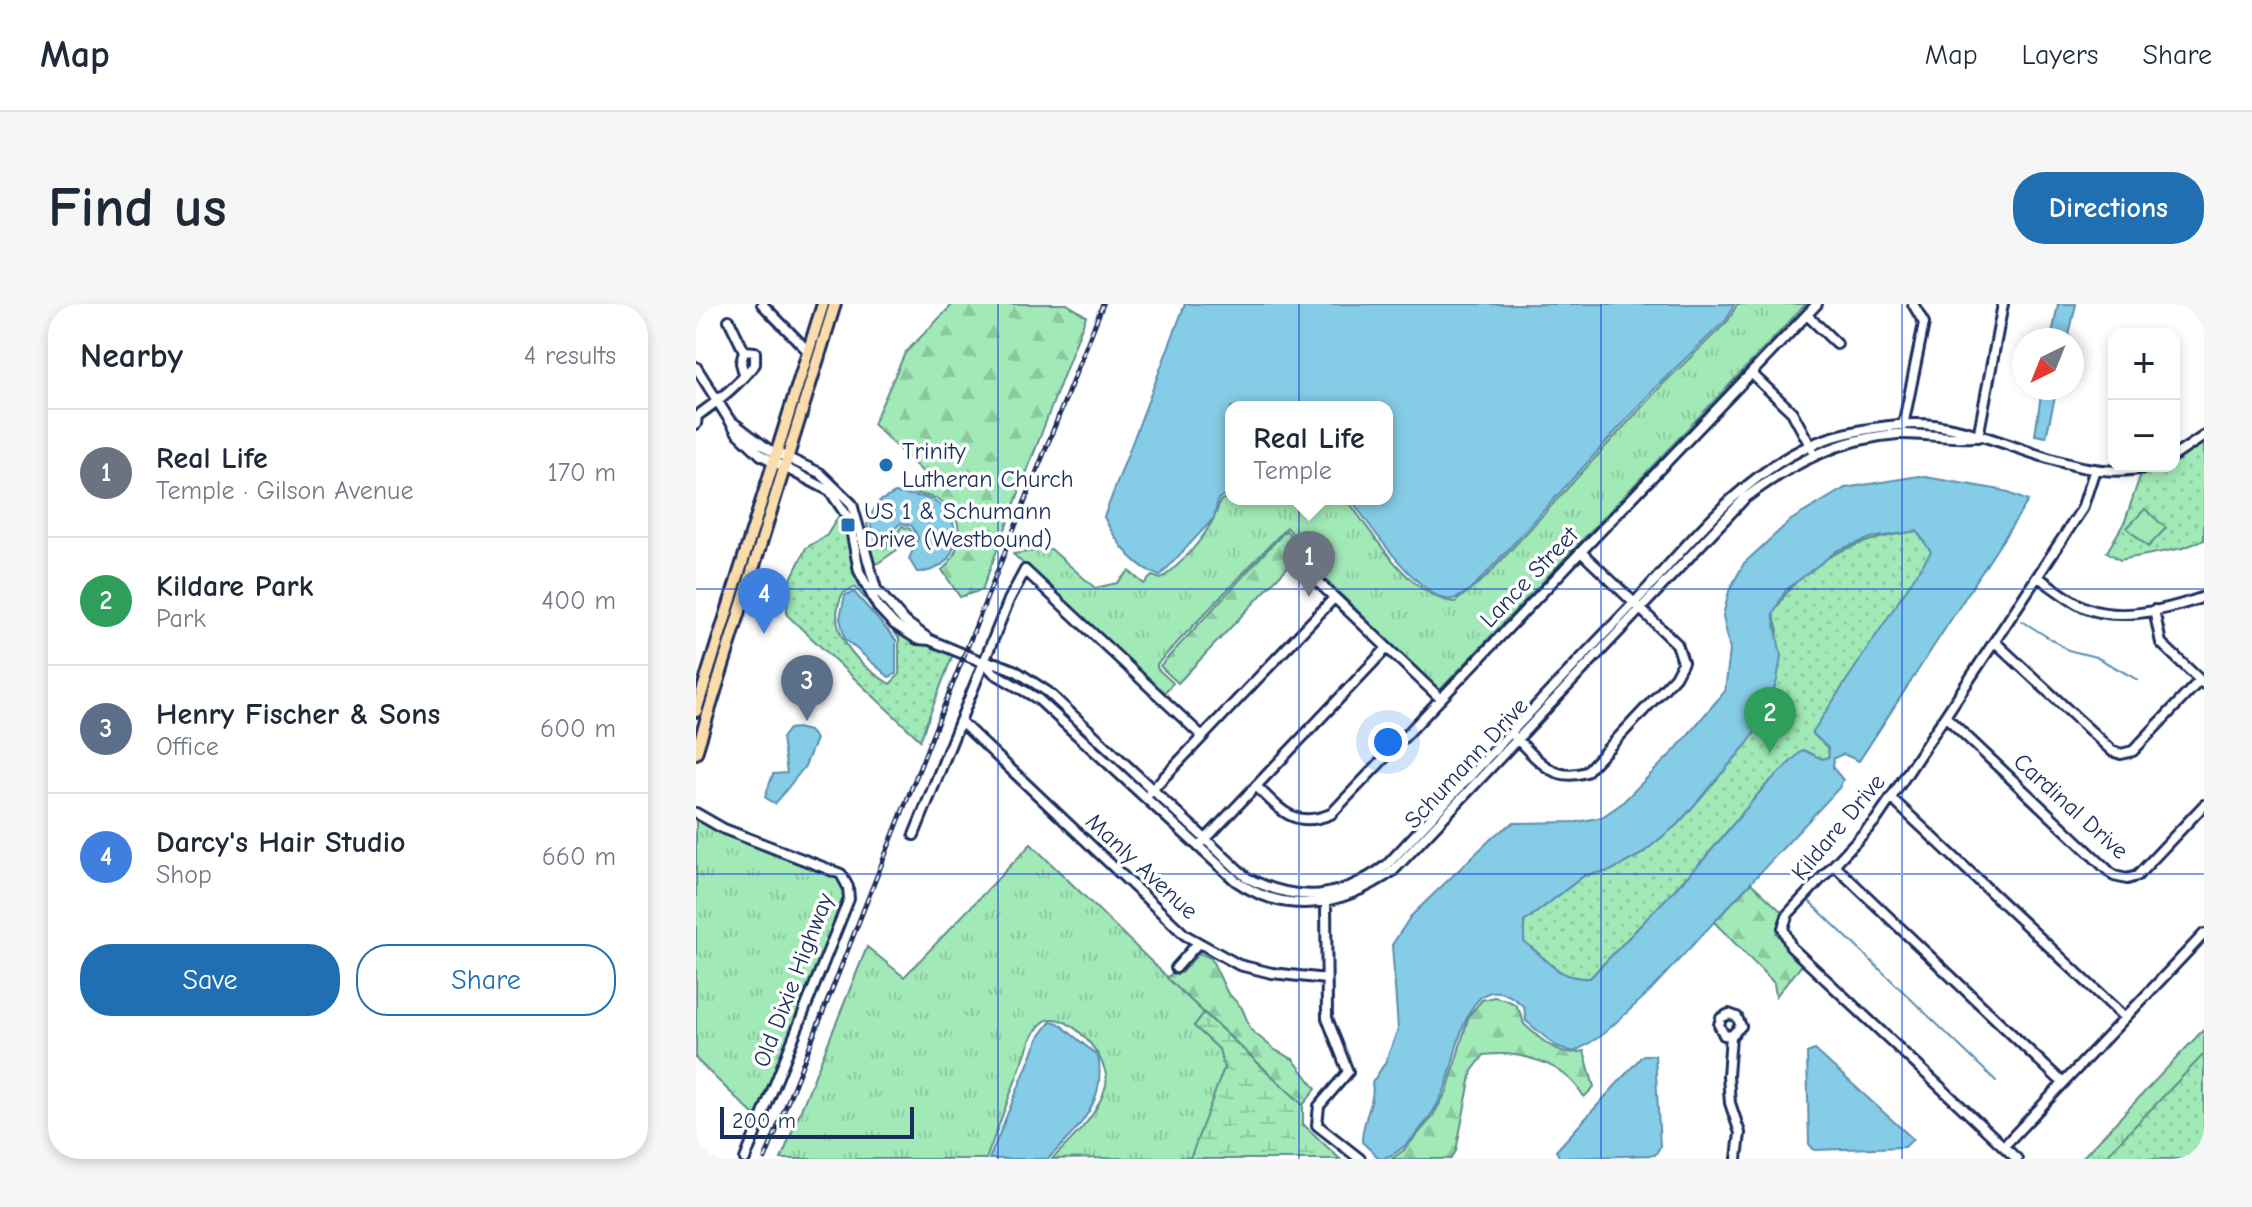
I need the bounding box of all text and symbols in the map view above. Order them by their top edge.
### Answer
text: Map [40,33,110,77]
text: Map [1925,39,1978,71]
text: Layers [2022,39,2098,71]
text: Share [2142,39,2212,71]
button: Directions [2013,172,2204,244]
text: Find us [48,176,227,240]
north arrow [2012,328,2084,400]
map controls [2108,328,2180,472]
button: + [2108,328,2180,400]
text: Nearby [80,336,183,376]
text: 4 results [524,341,616,371]
button: − [2108,400,2180,472]
popup [1225,401,1393,505]
text: Real Life [1253,421,1365,456]
place label: Trinity Lutheran Church [902,437,1074,493]
text: Real Life [156,441,268,476]
marker: Trinity Lutheran Church [877,456,895,474]
text: Temple [1253,456,1332,486]
text: 1 [101,458,111,488]
text: 170 m [547,458,616,488]
text: Temple · Gilson Avenue [156,476,413,506]
place label: US 1 & Schumann Drive (Westbound) [864,497,1052,553]
marker: US 1 & Schumann Drive (Westbound) [839,516,857,534]
street label: Lance Street [1474,520,1585,633]
pin: 1 [1283,531,1335,597]
pin: 4 [738,568,790,634]
text: Kildare Park [156,569,313,604]
text: 2 [100,586,112,616]
text: 400 m [542,586,616,616]
text: Park [156,604,206,634]
pin: 3 [781,655,833,721]
pin: 2 [1744,687,1796,753]
street label: Schumann Drive [1398,692,1534,834]
text: Henry Fischer & Sons [156,697,440,732]
text: 3 [100,714,112,744]
text: 600 m [540,714,616,744]
your location [1368,722,1408,762]
text: Office [156,732,219,762]
street label: Cardinal Drive [2008,747,2134,865]
street label: Kildare Drive [1785,768,1891,886]
street label: Manly Avenue [1080,807,1204,925]
text: Darcy's Hair Studio [156,825,406,860]
text: 4 [100,842,112,872]
text: 660 m [542,842,616,872]
text: Shop [156,860,212,890]
street label: Old Dixie Highway [747,889,839,1071]
button: Save [80,944,340,1016]
button: Share [356,944,616,1016]
scale bar [720,1103,914,1139]
text: 200 m [732,1108,796,1134]

